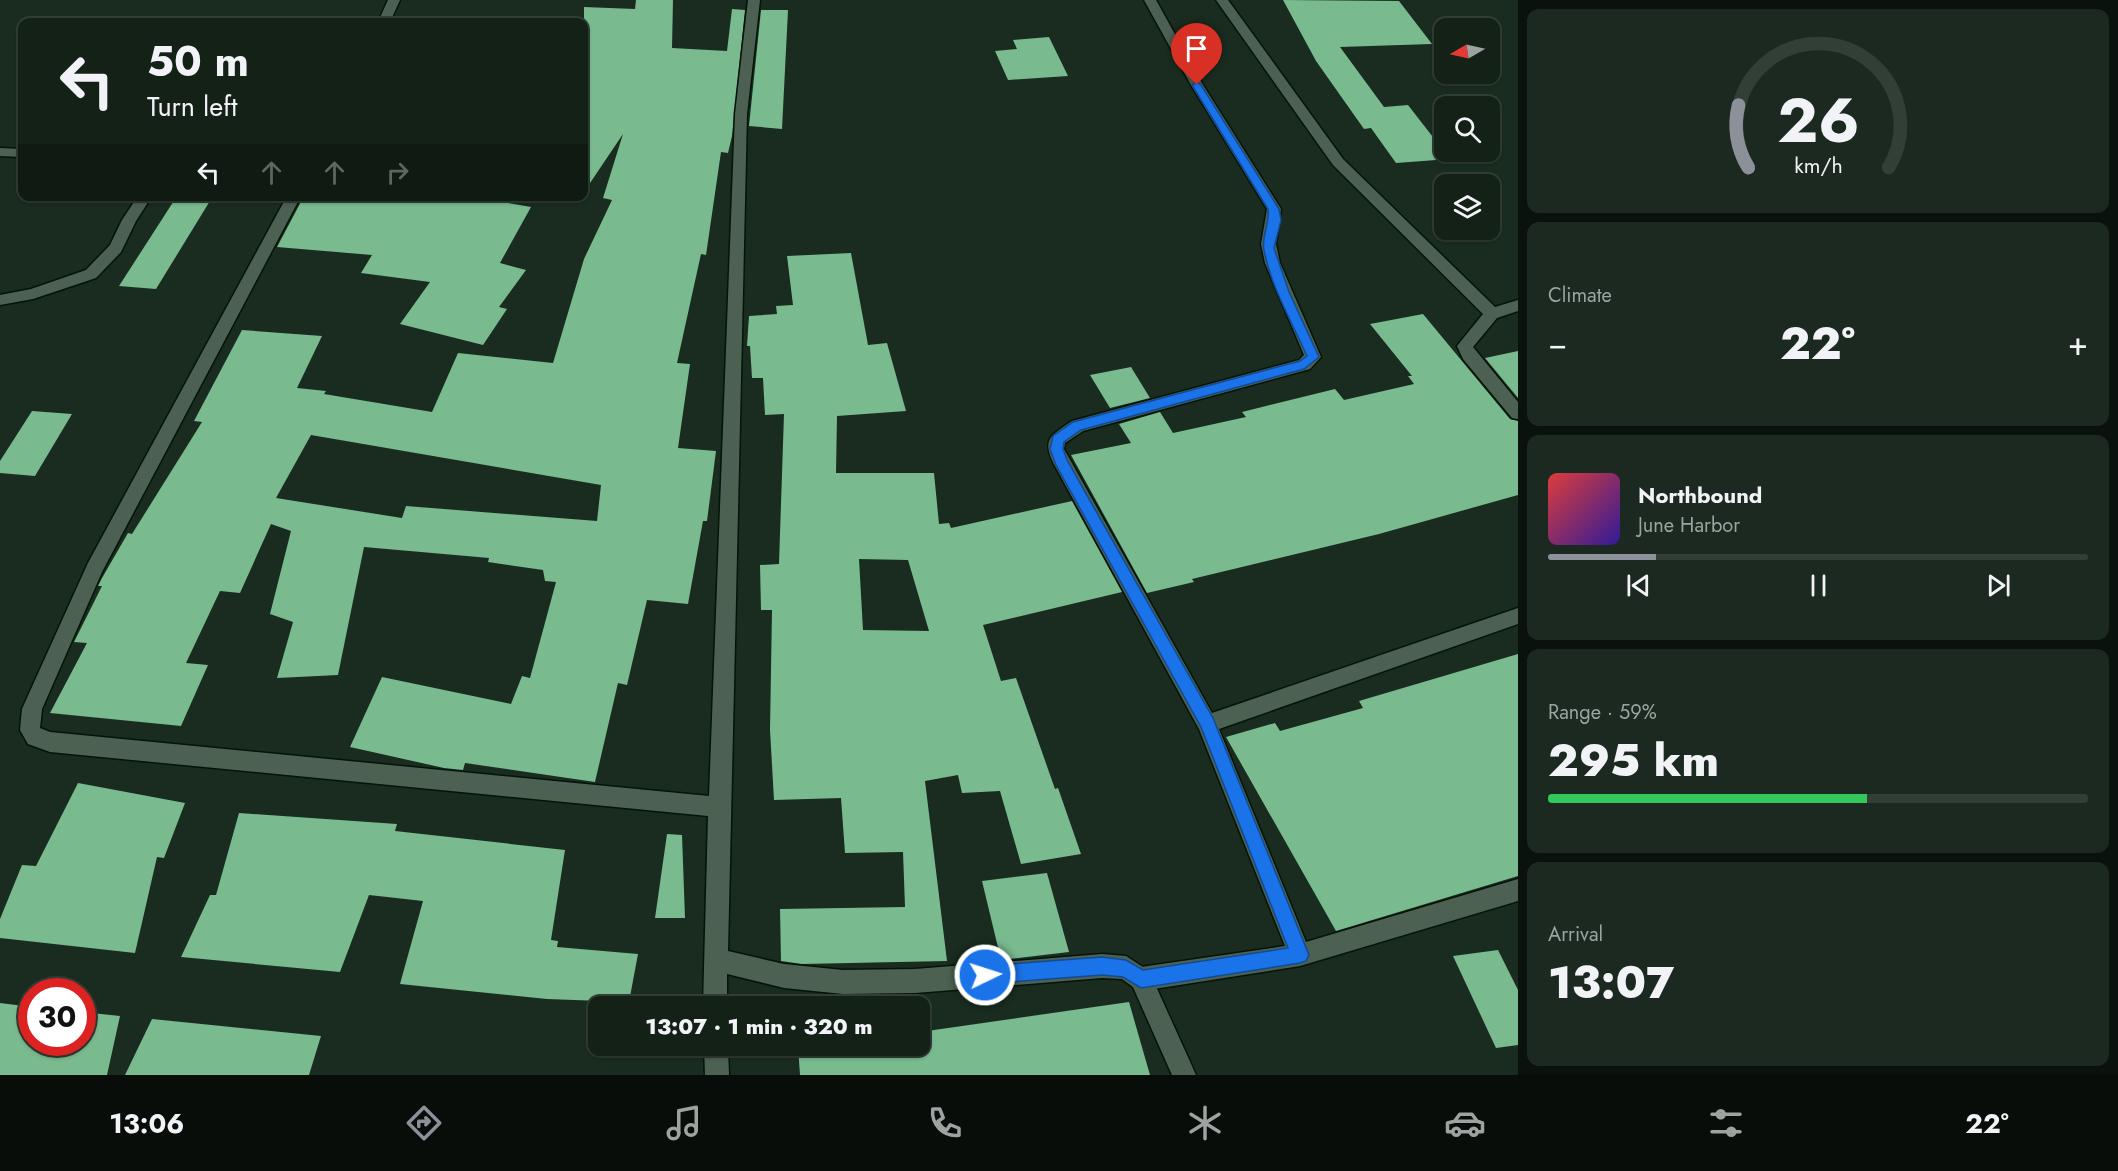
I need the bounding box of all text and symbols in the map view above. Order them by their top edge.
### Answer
north arrow [1434,18,1500,84]
map controls [1434,18,1500,240]
pin [1171,23,1222,85]
text: 50 m [147,31,249,92]
icon: arrive [1180,32,1213,65]
icon: left [48,42,126,120]
text: 26 [1777,75,1859,165]
text: Turn left [147,87,237,126]
button: search [1434,96,1500,162]
text: km/h [1794,150,1842,181]
icon: left [192,156,225,189]
icon: ahead [255,156,288,189]
icon: ahead [318,156,351,189]
icon: right [381,156,414,189]
button: layers [1434,174,1500,240]
text: Climate [1548,281,1612,310]
text: 22° [1780,311,1855,376]
text: − [1548,320,1567,367]
text: + [2068,320,2088,367]
text: Northbound [1638,479,1762,511]
text: June Harbor [1638,511,1740,540]
icon: previous [1622,569,1655,602]
icon: pause [1802,569,1835,602]
icon: next [1982,569,2015,602]
text: Range · 59% [1548,698,1657,727]
text: 295 km [1548,728,1719,793]
text: Arrival [1548,920,1603,949]
position arrow [953,943,1017,1007]
text: 13:07 [1548,950,1674,1015]
speed limit sign: 30 [18,978,96,1056]
text: 13:07 · 1 min · 320 m [645,1010,873,1042]
icon: directions [403,1102,445,1144]
icon: music [663,1102,705,1144]
icon: phone [924,1102,966,1144]
icon: climate [1184,1102,1226,1144]
icon: car [1444,1102,1486,1144]
icon: filters [1705,1102,1747,1144]
text: 13:06 [109,1104,184,1143]
text: 22° [1965,1104,2009,1143]

